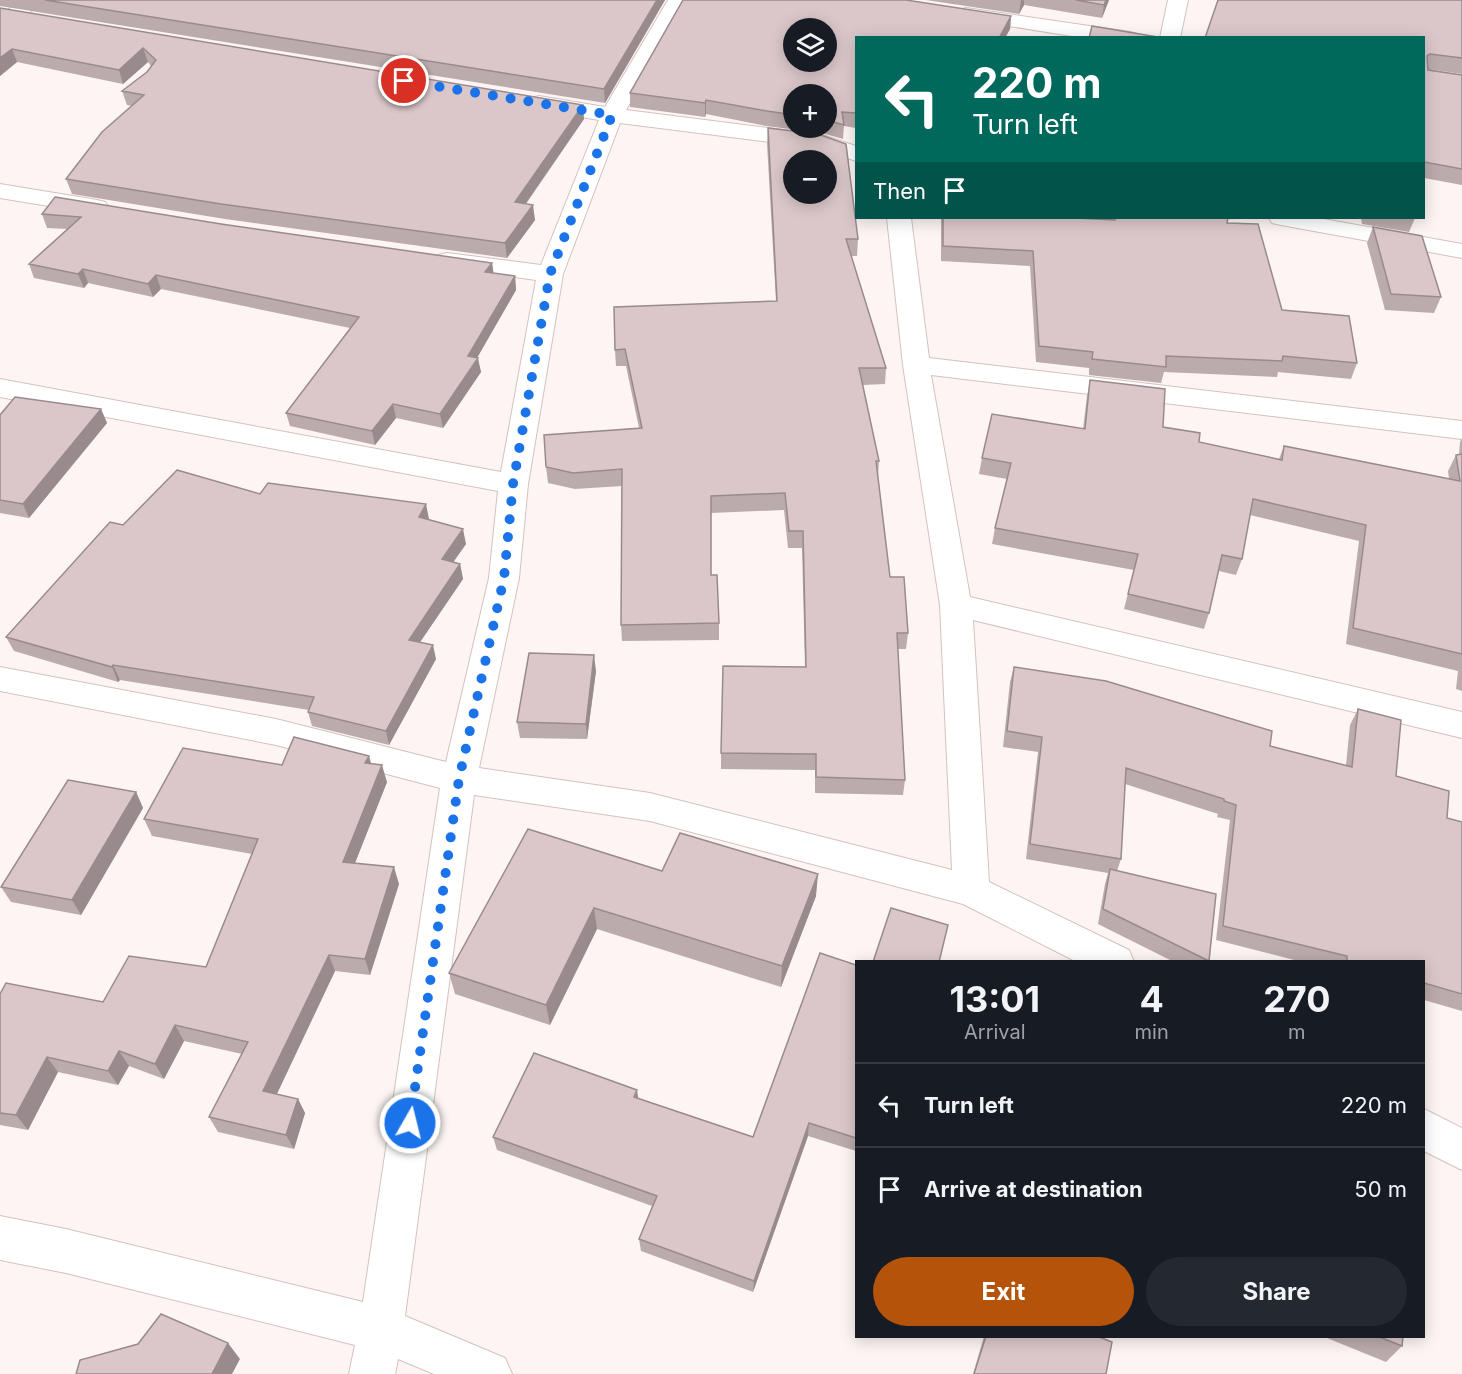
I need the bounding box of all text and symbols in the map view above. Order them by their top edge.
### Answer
map controls [783,18,837,204]
button: layers [783,18,837,72]
pin [378,55,429,106]
text: 220 m [972,57,1102,108]
icon: left [873,60,951,138]
icon: arrive [387,64,420,97]
button: + [783,84,837,138]
text: Turn left [972,108,1078,141]
button: − [783,150,837,204]
icon: arrive [938,174,971,207]
text: Then [873,178,926,204]
text: 13:01 [949,977,1040,1021]
text: 4 [1139,977,1164,1021]
text: 270 [1263,977,1331,1021]
text: Arrival [964,1020,1026,1044]
text: min [1135,1020,1169,1044]
text: m [1288,1020,1306,1044]
icon: left [873,1089,906,1122]
position arrow [378,1091,442,1155]
text: Turn left [924,1092,1014,1118]
text: 220 m [1341,1092,1407,1118]
icon: arrive [873,1173,906,1206]
text: Arrive at destination [924,1176,1143,1202]
text: 50 m [1354,1176,1407,1202]
button: Exit [873,1257,1134,1326]
button: Share [1146,1257,1407,1326]

